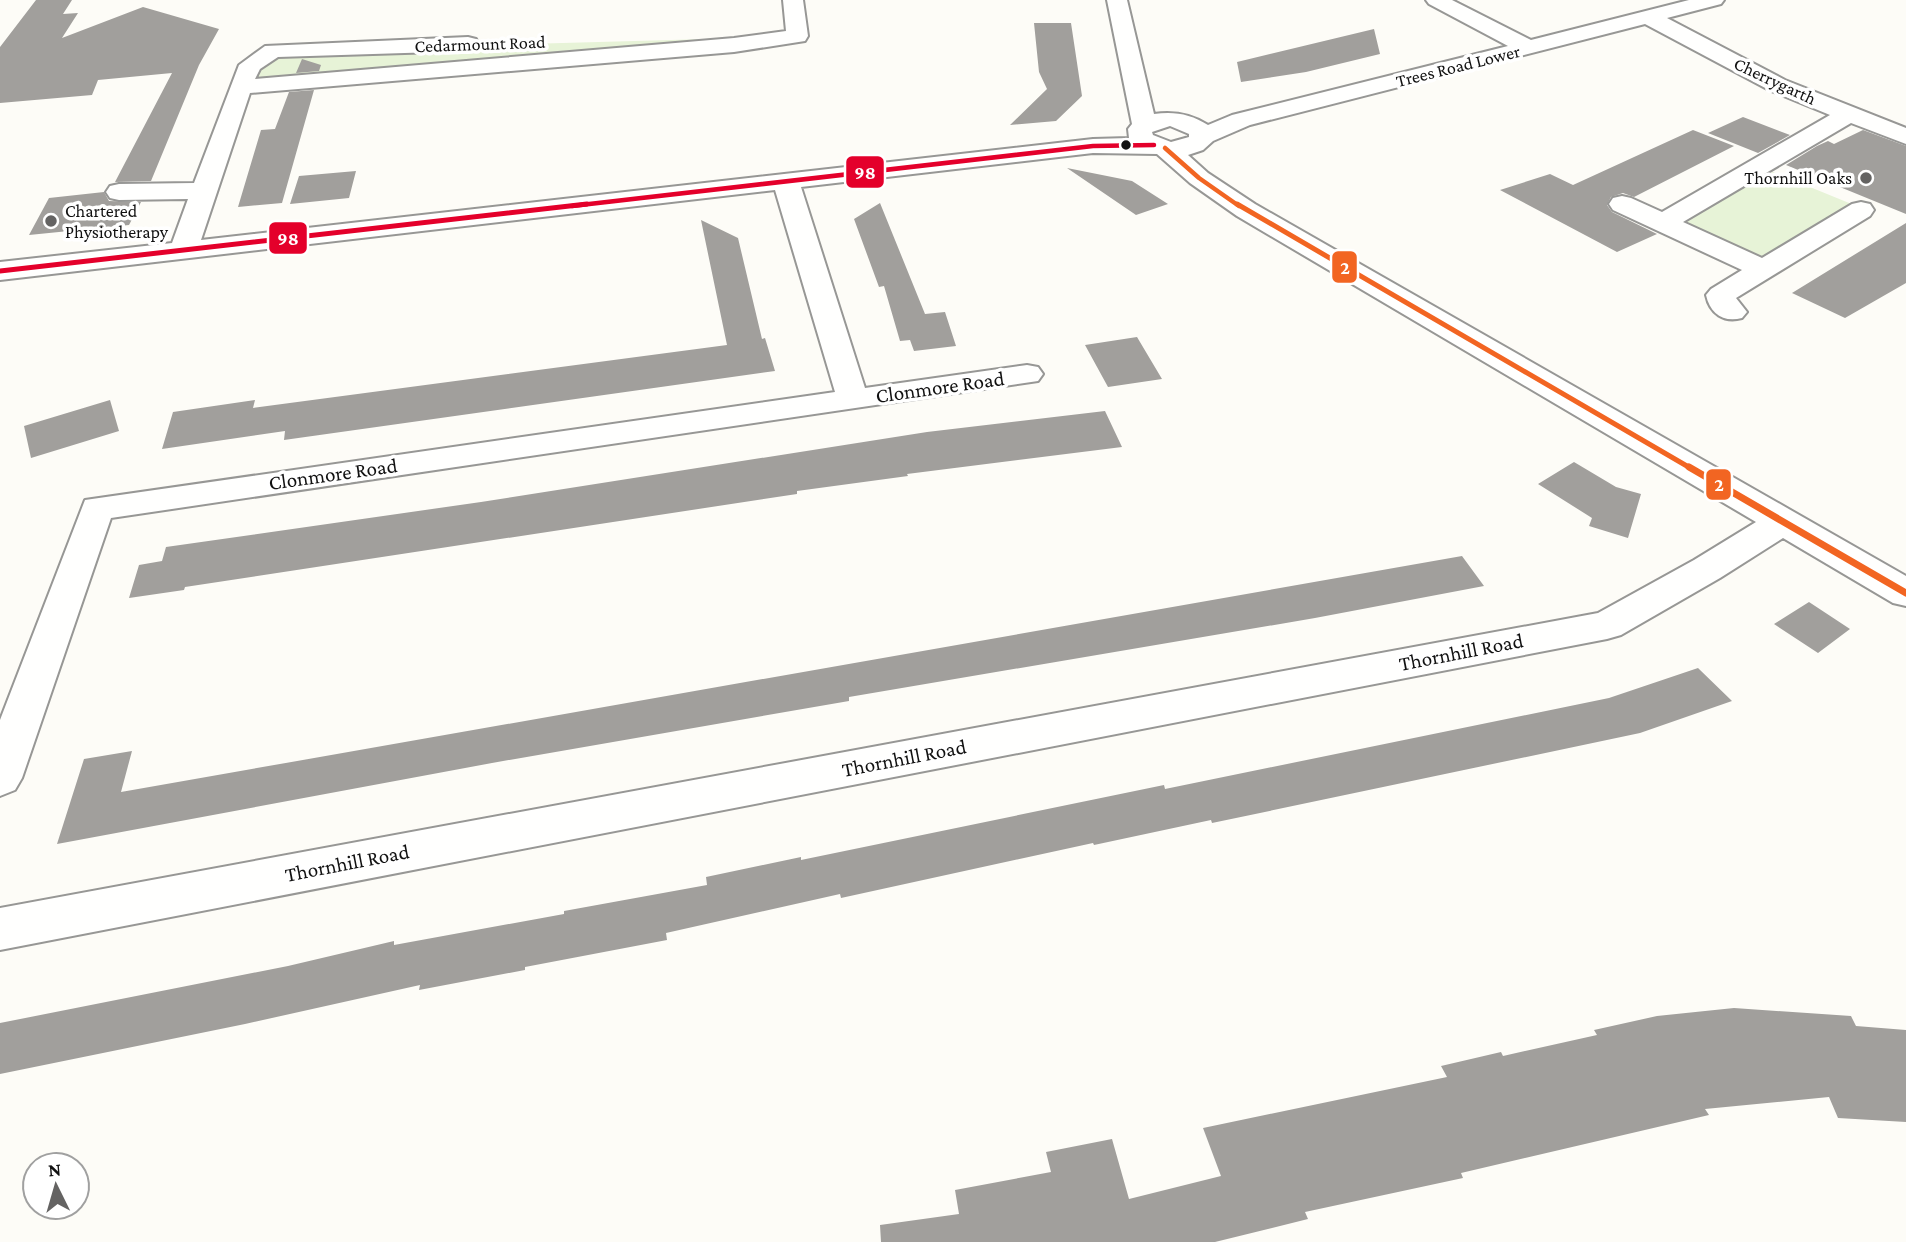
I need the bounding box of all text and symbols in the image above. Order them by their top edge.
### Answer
street label: Cedarmount Road [414,32,546,56]
street label: Trees Road Lower [1394,41,1523,91]
street label: Cherrygarth [1731,53,1819,109]
unlabelled marker [1119,138,1133,152]
line badge: 98 [845,155,885,189]
text: 98 [854,162,876,183]
place label: Thornhill Oaks [1744,168,1852,188]
marker: Thornhill Oaks [1858,170,1874,186]
place label: Chartered Physiotherapy [65,201,169,242]
marker: Chartered Physiotherapy [43,213,59,229]
line badge: 98 [268,221,308,255]
text: 98 [277,228,299,249]
line badge: 2 [1331,250,1358,284]
text: 2 [1340,257,1350,278]
street label: Clonmore Road [874,366,1006,408]
street label: Clonmore Road [267,453,399,495]
line badge: 2 [1705,468,1732,501]
text: 2 [1714,474,1724,495]
street label: Thornhill Road [1397,628,1525,676]
street label: Thornhill Road [840,734,968,782]
street label: Thornhill Road [283,839,411,887]
north arrow [21,1151,91,1221]
text: N [47,1159,62,1181]

